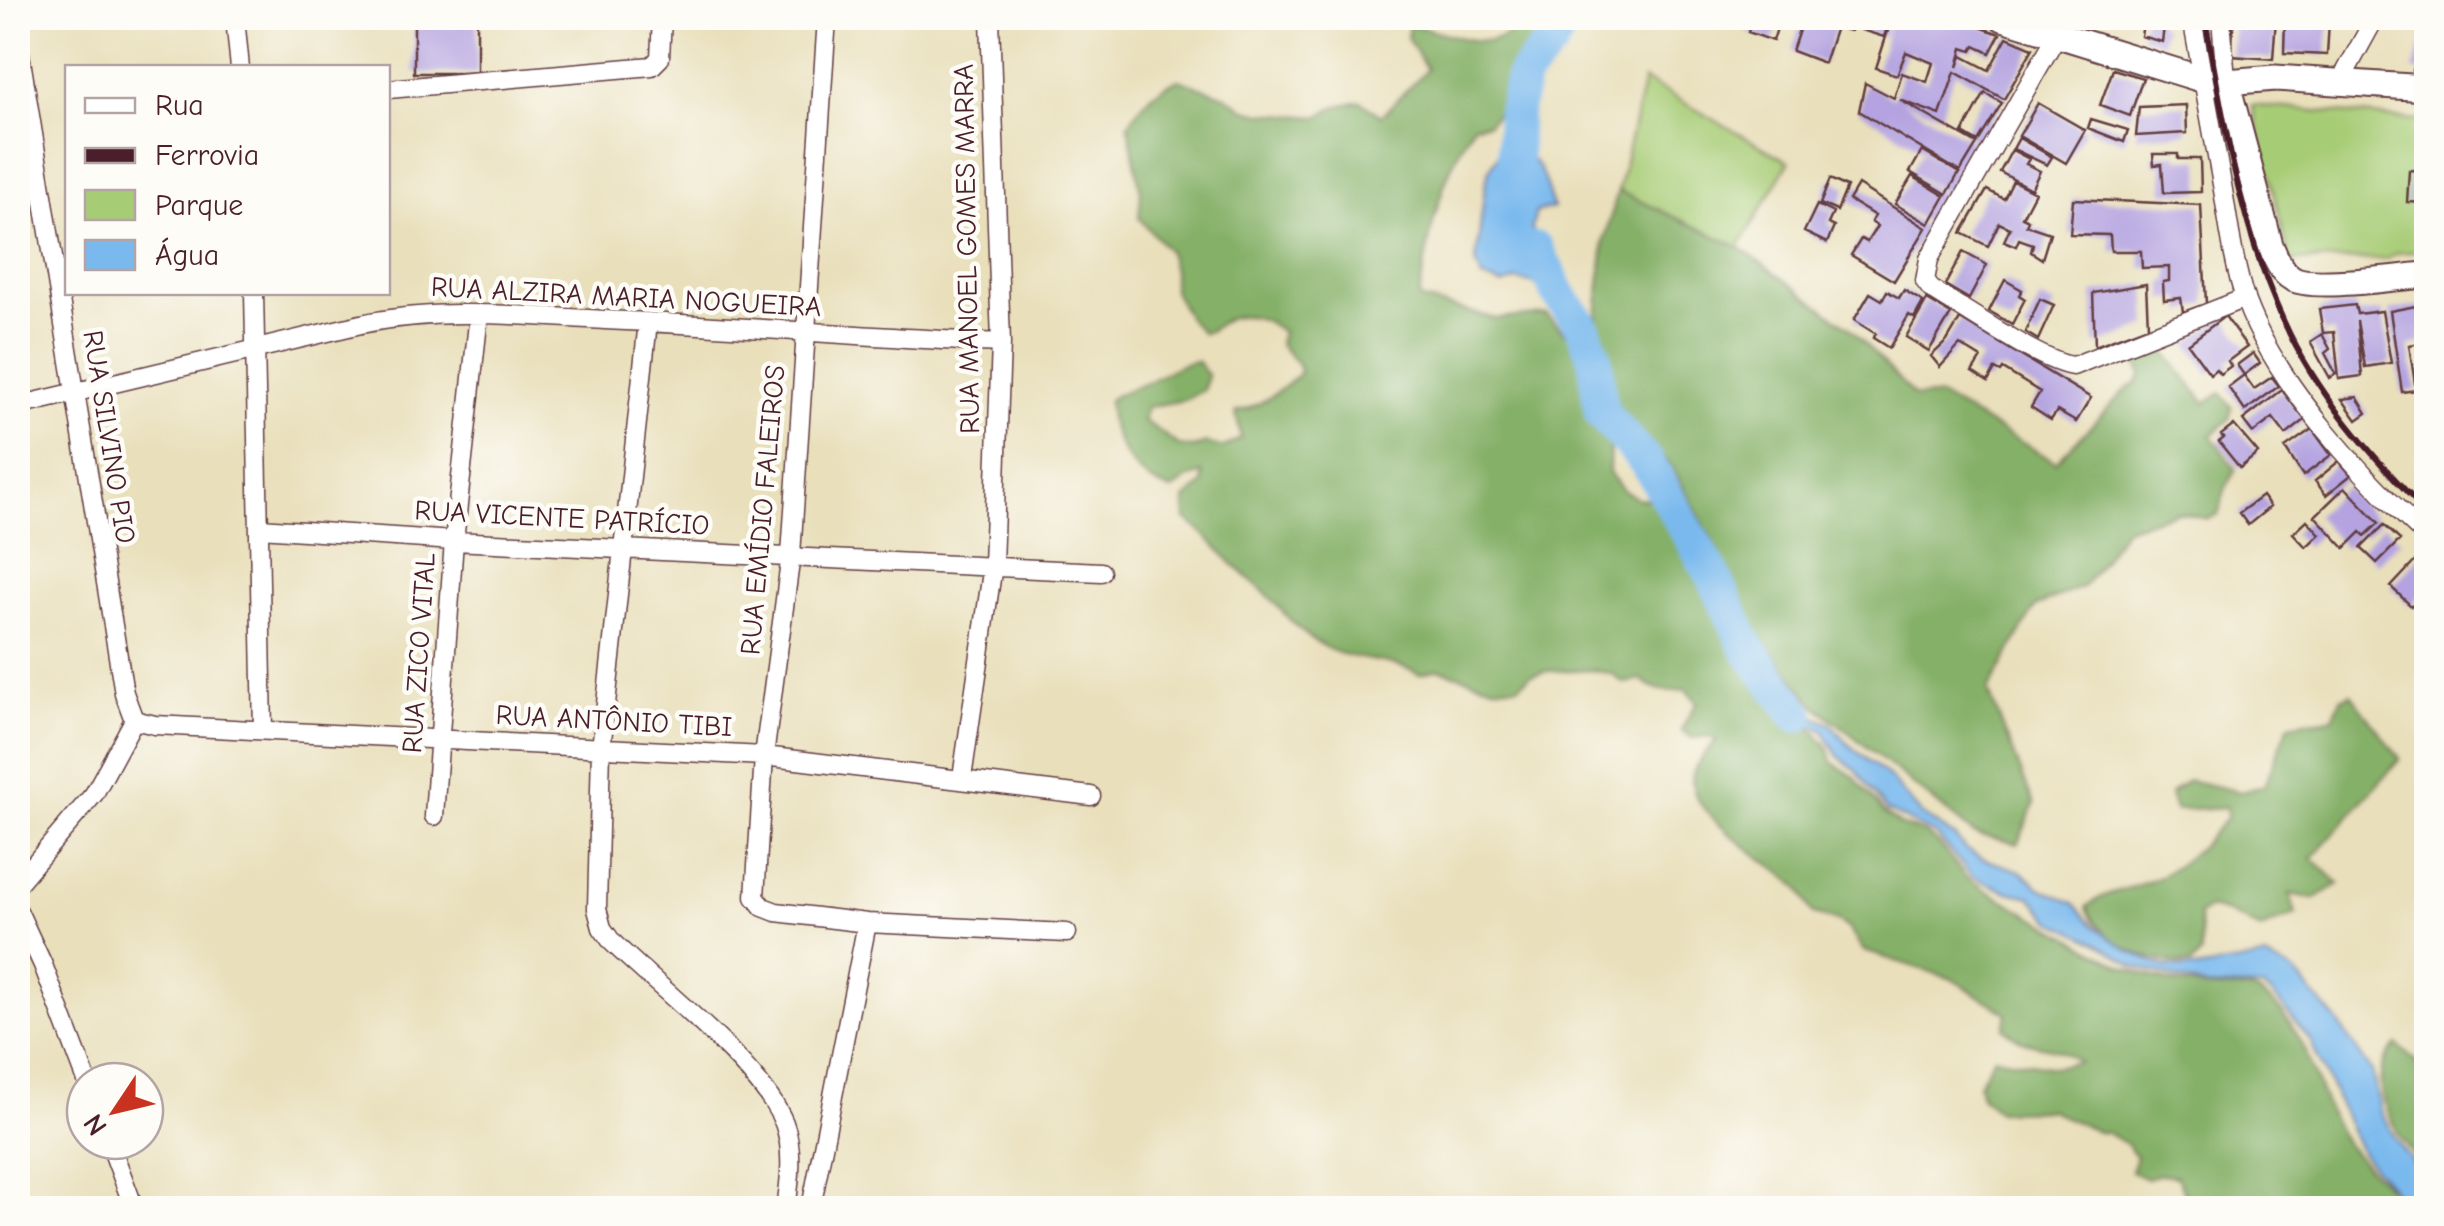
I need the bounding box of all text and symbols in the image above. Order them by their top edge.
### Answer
street label: RUA MANOEL GOMES MARRA [948,64,986,434]
legend [65,65,390,295]
text: Rua [155,88,204,123]
text: Ferrovia [155,138,259,173]
text: Parque [155,188,243,223]
text: Água [155,237,219,273]
street label: RUA ALZIRA MARIA NOGUEIRA [430,271,822,323]
street label: RUA SILVINO PIO [76,328,142,546]
street label: RUA EMÍDIO FALEIROS [733,364,792,656]
street label: RUA VICENTE PATRÍCIO [414,493,710,542]
street label: RUA ZICO VITAL [396,552,442,754]
street label: RUA ANTÔNIO TIBI [495,698,733,743]
north arrow [65,1061,165,1161]
text: N [77,1108,114,1141]

